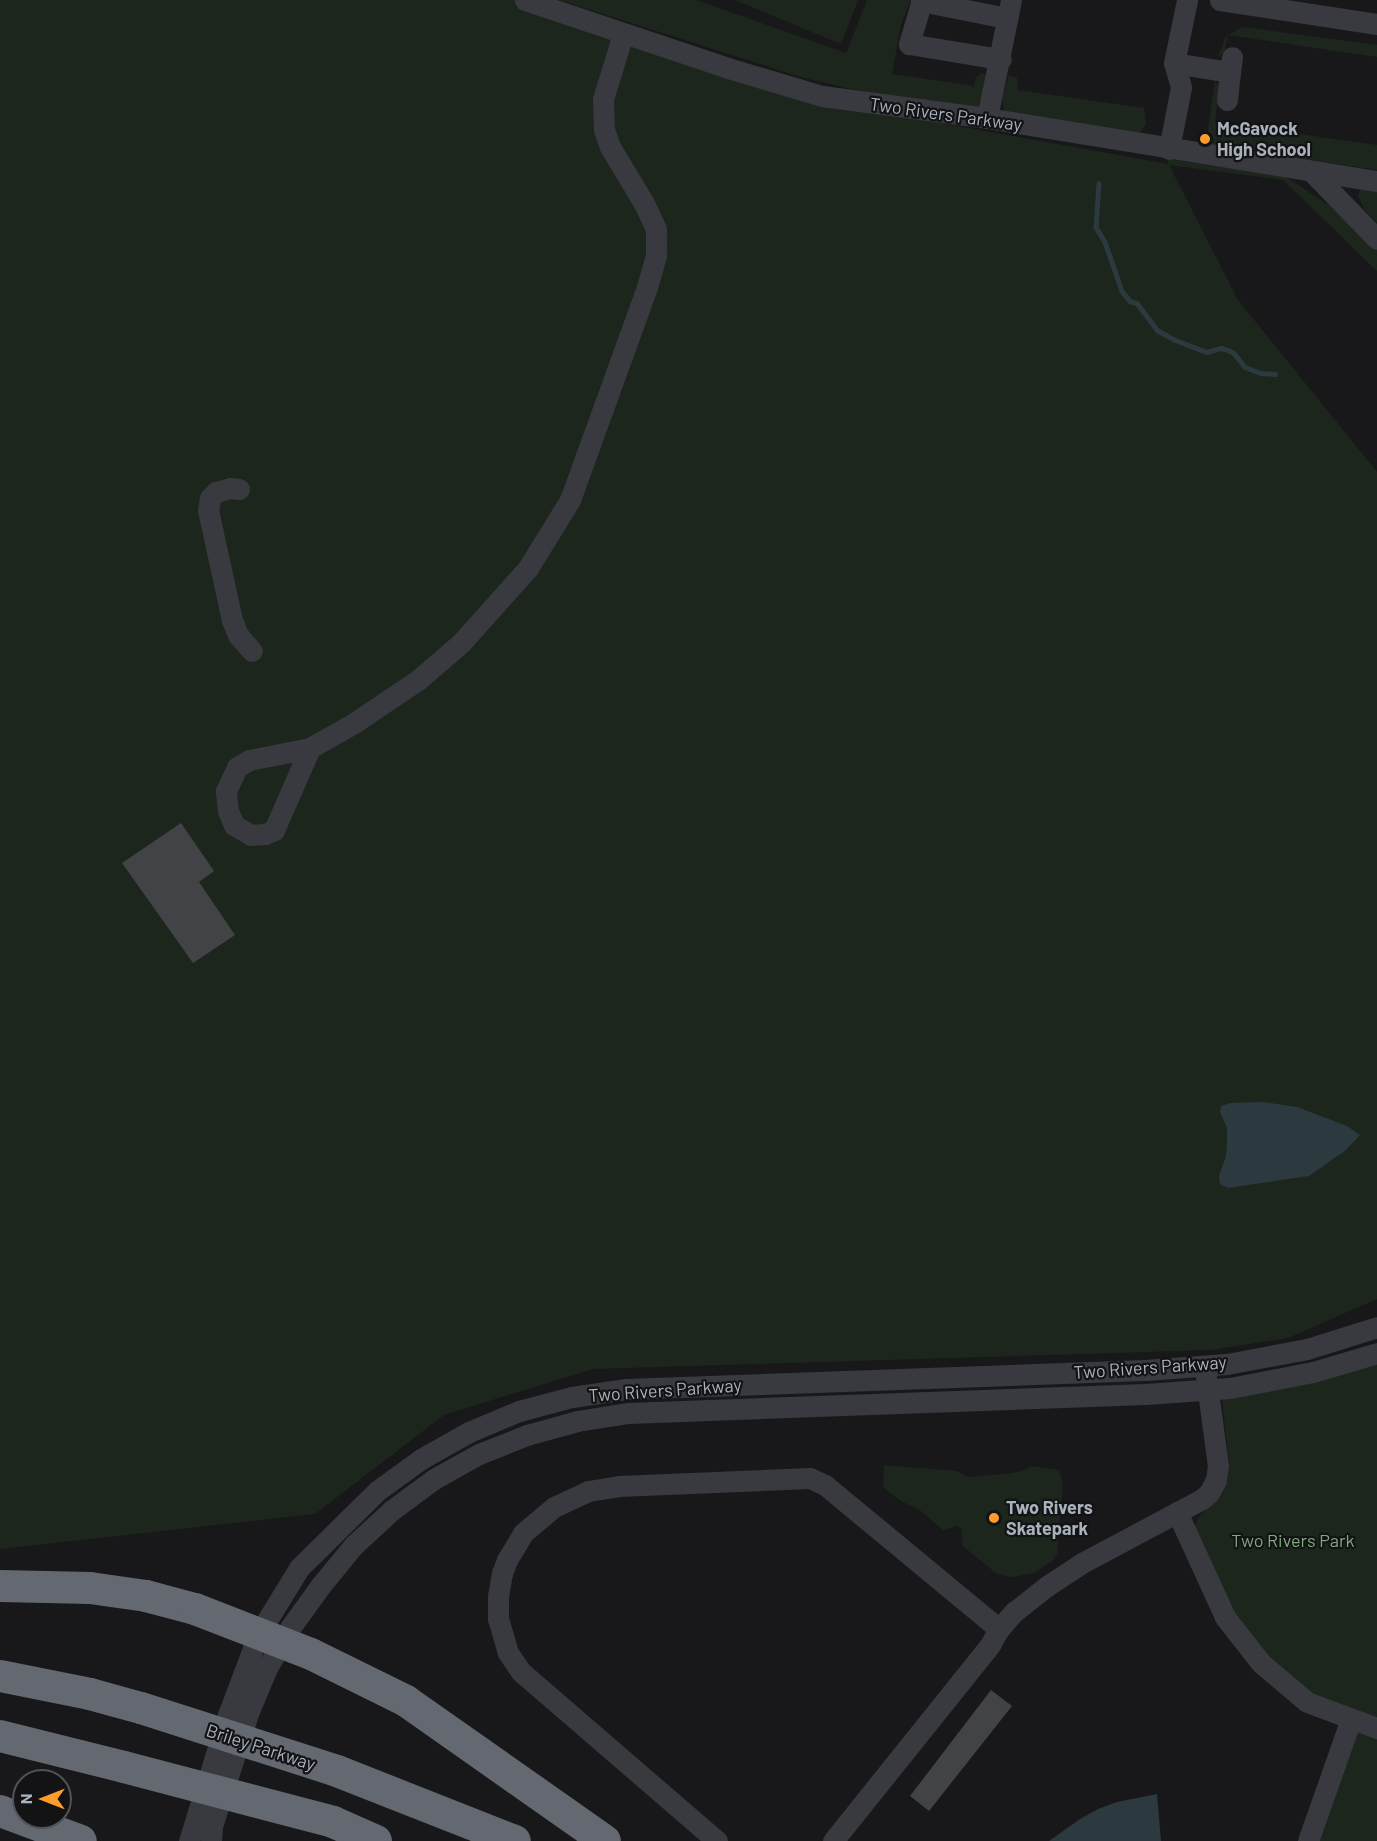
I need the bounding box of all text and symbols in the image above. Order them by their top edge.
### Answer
street label: Two Rivers Parkway [869,93,1023,135]
place label: McGavock High School [1217,118,1311,160]
marker: McGavock High School [1198,132,1212,146]
street label: Two Rivers Parkway [1073,1351,1227,1383]
street label: Two Rivers Parkway [588,1374,742,1406]
place label: Two Rivers Skatepark [1006,1497,1093,1540]
marker: Two Rivers Skatepark [987,1511,1001,1525]
park label: Two Rivers Park [1231,1529,1355,1551]
street label: Briley Parkway [204,1719,318,1775]
north arrow [12,1769,72,1829]
text: N [16,1794,35,1804]

